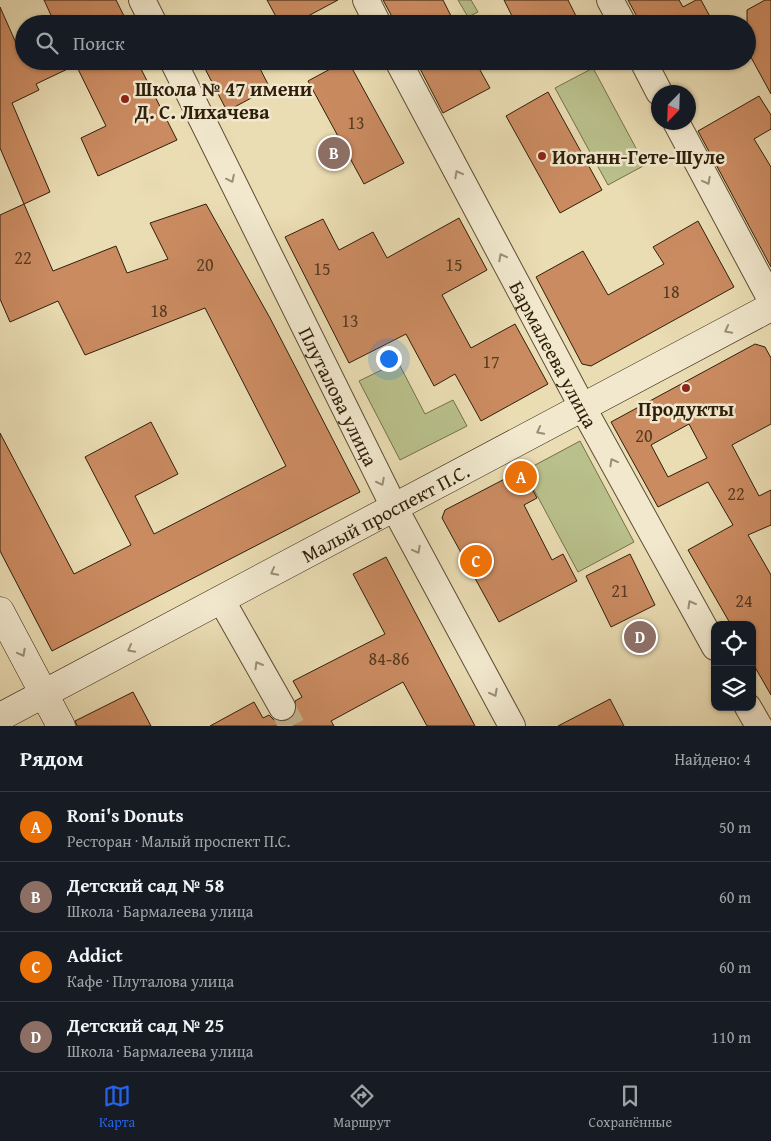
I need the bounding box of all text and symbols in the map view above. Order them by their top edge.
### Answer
search box [15,15,756,70]
icon: search [33,29,61,57]
text: Поиск [73,29,125,57]
place label: Школа № 47 имени Д. С. Лихачева [134,74,313,126]
north arrow [651,85,696,130]
marker: Школа № 47 имени Д. С. Лихачева [119,93,131,105]
house number: 13 [347,109,365,136]
pin: B [318,134,350,172]
place label: Иоганн-Гете-Шуле [552,142,725,171]
marker: Иоганн-Гете-Шуле [536,150,548,162]
one-way arrow [454,171,464,180]
one-way arrow [225,174,235,183]
one-way arrow [701,175,711,184]
house number: 22 [14,244,32,271]
house number: 20 [196,251,214,278]
house number: 15 [445,251,463,278]
one-way arrow [498,253,508,262]
house number: 15 [313,255,331,282]
street label: Бармалеева улица [503,275,606,433]
house number: 18 [662,278,680,305]
house number: 18 [150,297,168,324]
house number: 13 [341,307,359,334]
street label: Плуталова улица [292,321,386,471]
one-way arrow [724,324,733,334]
your location [376,346,402,372]
house number: 17 [482,348,500,375]
marker: Продукты [680,382,692,394]
place label: Продукты [638,394,734,423]
house number: 20 [635,422,653,449]
one-way arrow [536,425,545,435]
street label: Малый проспект П.С. [296,456,474,569]
pin: A [505,458,537,496]
one-way arrow [609,458,619,467]
one-way arrow [375,477,385,486]
house number: 22 [727,480,745,507]
pin: C [460,542,492,580]
one-way arrow [411,545,421,554]
one-way arrow [271,566,280,576]
house number: 21 [611,577,629,604]
house number: 24 [735,587,753,614]
one-way arrow [687,600,697,609]
pin: D [624,618,656,656]
map controls [711,621,756,711]
button: locate [711,621,756,666]
one-way arrow [127,643,136,653]
house number: 84-86 [369,645,409,672]
one-way arrow [16,648,26,657]
one-way arrow [255,661,265,670]
button: layers [711,666,756,711]
one-way arrow [488,688,498,697]
text: Рядом [20,743,83,774]
text: Найдено: 4 [674,747,751,771]
text: Roni's Donuts [67,801,184,829]
text: A [31,815,41,839]
text: 50 m [719,815,751,839]
text: Ресторан · Малый проспект П.С. [67,829,290,853]
text: Детский сад № 58 [67,871,224,899]
text: B [31,885,41,909]
text: 60 m [719,885,751,909]
text: Школа · Бармалеева улица [67,899,253,923]
text: Addict [67,941,123,969]
text: C [31,955,41,979]
text: 60 m [719,955,751,979]
text: Кафе · Плуталова улица [67,969,234,993]
text: Детский сад № 25 [67,1011,224,1039]
text: D [31,1025,41,1049]
text: 110 m [711,1025,751,1049]
text: Школа · Бармалеева улица [67,1039,253,1063]
tab: Карта [99,1082,135,1132]
tab: Маршрут [333,1082,391,1132]
tab: Сохранённые [589,1082,672,1132]

